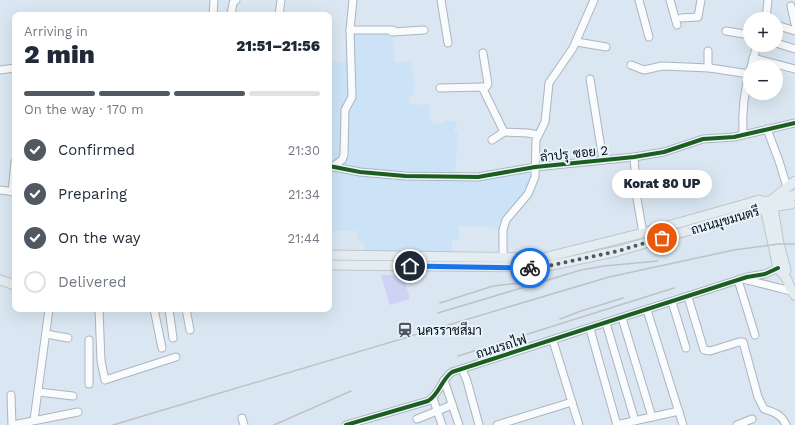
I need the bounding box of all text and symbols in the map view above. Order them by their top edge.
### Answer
map controls [743,12,783,100]
button: + [743,12,783,52]
text: Arriving in [24,24,88,39]
text: 21:51–21:56 [236,37,320,55]
text: 2 min [24,39,95,69]
button: − [743,60,783,100]
text: On the way · 170 m [24,102,144,117]
icon: check [24,139,46,161]
text: Confirmed [58,141,135,159]
street label: ลำปรุ ซอย 2 [539,142,609,167]
text: 21:30 [288,143,320,158]
callout: Korat 80 UP [612,170,712,198]
text: Korat 80 UP [624,176,700,191]
icon: check [24,183,46,205]
text: Preparing [58,185,127,203]
text: 21:34 [288,187,320,202]
street label: ถนนมุขมนตรี [689,202,762,239]
pin [645,221,679,255]
icon: check [24,227,46,249]
icon: bag [651,227,673,249]
text: On the way [58,229,140,247]
text: 21:44 [288,231,320,246]
courier [510,248,550,288]
pin [393,249,427,283]
icon: home [399,255,421,277]
icon: bike [519,257,541,279]
text: Delivered [58,273,126,291]
station icon: นครราชสีมา [396,321,414,339]
place label: นครราชสีมา [417,321,482,338]
street label: ถนนรถไฟ [474,331,528,361]

